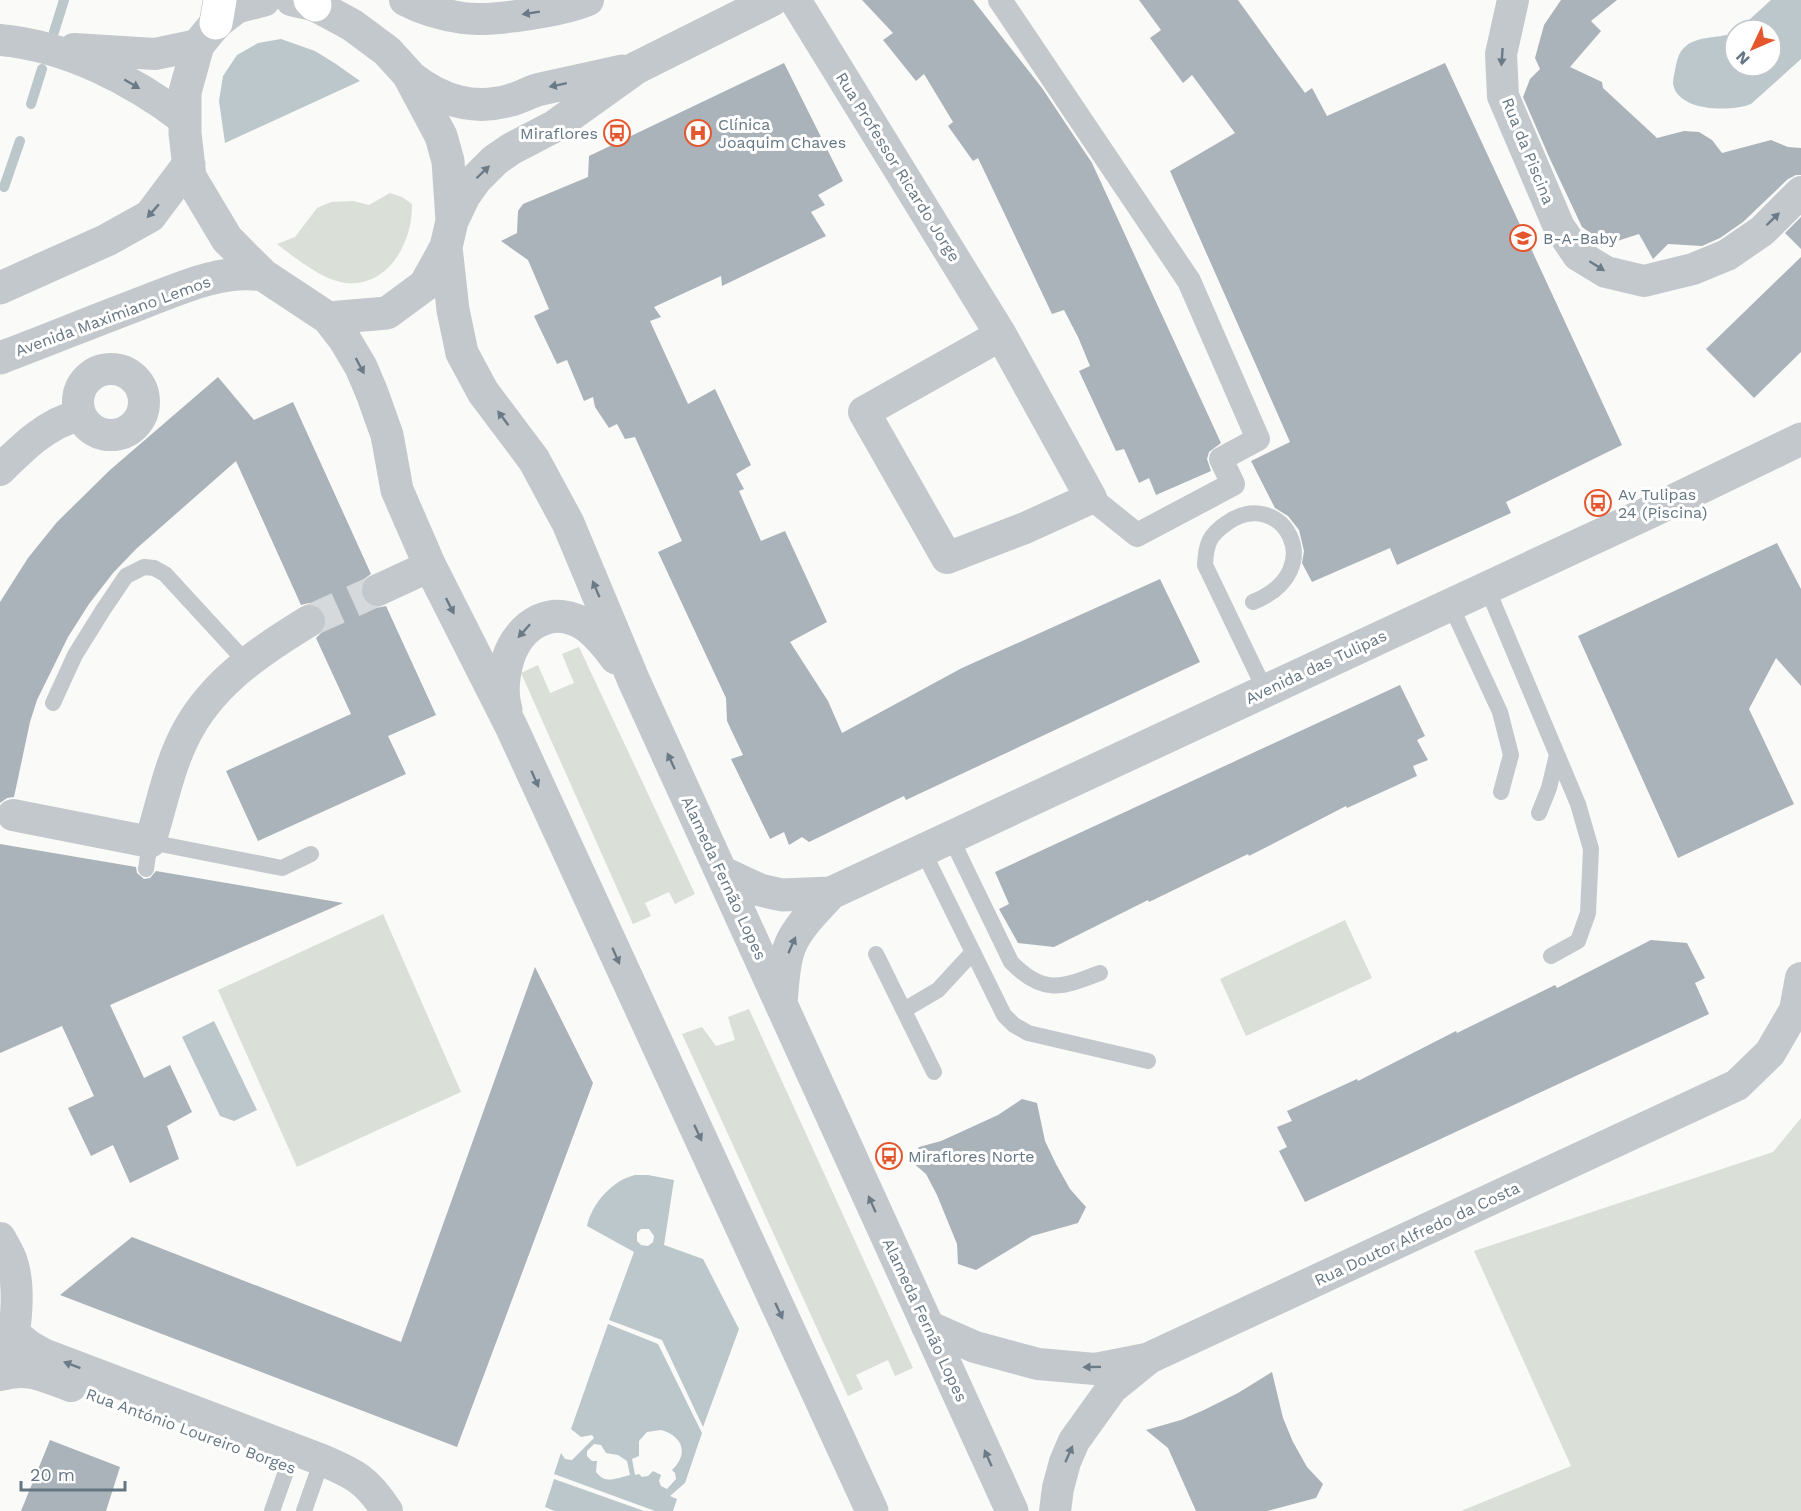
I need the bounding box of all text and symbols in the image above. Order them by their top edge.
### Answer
one-way arrow [522,8,541,17]
north arrow [1723,18,1783,78]
text: N [1732,47,1754,69]
one-way arrow [1497,48,1507,67]
street label: Rua Professor Ricardo Jorge [832,69,964,265]
one-way arrow [124,79,140,90]
one-way arrow [549,81,568,90]
street label: Rua da Piscina [1498,95,1558,207]
place label: Clínica Joaquim Chaves [718,115,846,152]
bus stop icon: Miraflores [602,118,632,148]
hospital icon: Clínica Joaquim Chaves [683,118,713,148]
place label: Miraflores [520,124,598,143]
one-way arrow [476,165,490,179]
one-way arrow [146,203,160,218]
one-way arrow [1765,213,1779,227]
school or university icon: B-A-Baby [1508,223,1538,253]
place label: B-A-Baby [1543,229,1618,248]
one-way arrow [1589,261,1605,272]
street label: Avenida Maximiano Lemos [13,272,213,360]
one-way arrow [355,358,365,375]
one-way arrow [497,410,510,426]
place label: Av Tulipas 24 (Piscina) [1618,485,1707,522]
bus stop icon: Av Tulipas 24 (Piscina) [1583,488,1613,518]
one-way arrow [591,579,601,597]
one-way arrow [446,598,455,615]
one-way arrow [517,624,531,639]
street label: Avenida das Tulipas [1242,626,1390,708]
one-way arrow [665,752,675,770]
one-way arrow [531,770,540,787]
street label: Alameda Fernão Lopes [678,793,770,963]
one-way arrow [787,937,796,954]
one-way arrow [611,948,621,966]
one-way arrow [693,1125,702,1142]
bus stop icon: Miraflores Norte [874,1141,904,1171]
place label: Miraflores Norte [908,1147,1035,1166]
street label: Rua Doutor Alfredo da Costa [1311,1178,1523,1290]
one-way arrow [867,1195,877,1213]
street label: Alameda Fernão Lopes [879,1235,971,1405]
one-way arrow [775,1302,784,1319]
one-way arrow [63,1360,81,1369]
one-way arrow [1082,1363,1101,1372]
street label: Rua António Loureiro Borges [83,1384,299,1478]
one-way arrow [1064,1446,1073,1463]
one-way arrow [983,1448,993,1466]
scale bar [21,1454,124,1492]
text: 20 m [30,1464,75,1485]

